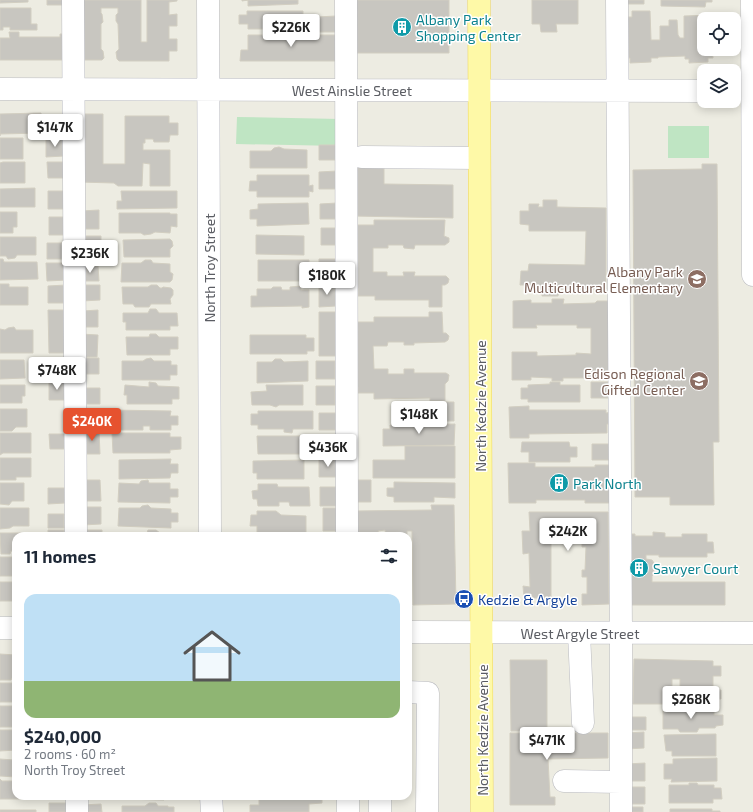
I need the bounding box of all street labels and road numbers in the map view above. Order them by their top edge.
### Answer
street label: West Ainslie Street [292,82,412,99]
street label: North Troy Street [201,214,218,322]
street label: North Kedzie Avenue [472,340,489,472]
street label: West Argyle Street [521,625,639,642]
street label: North Kedzie Avenue [474,664,491,796]

